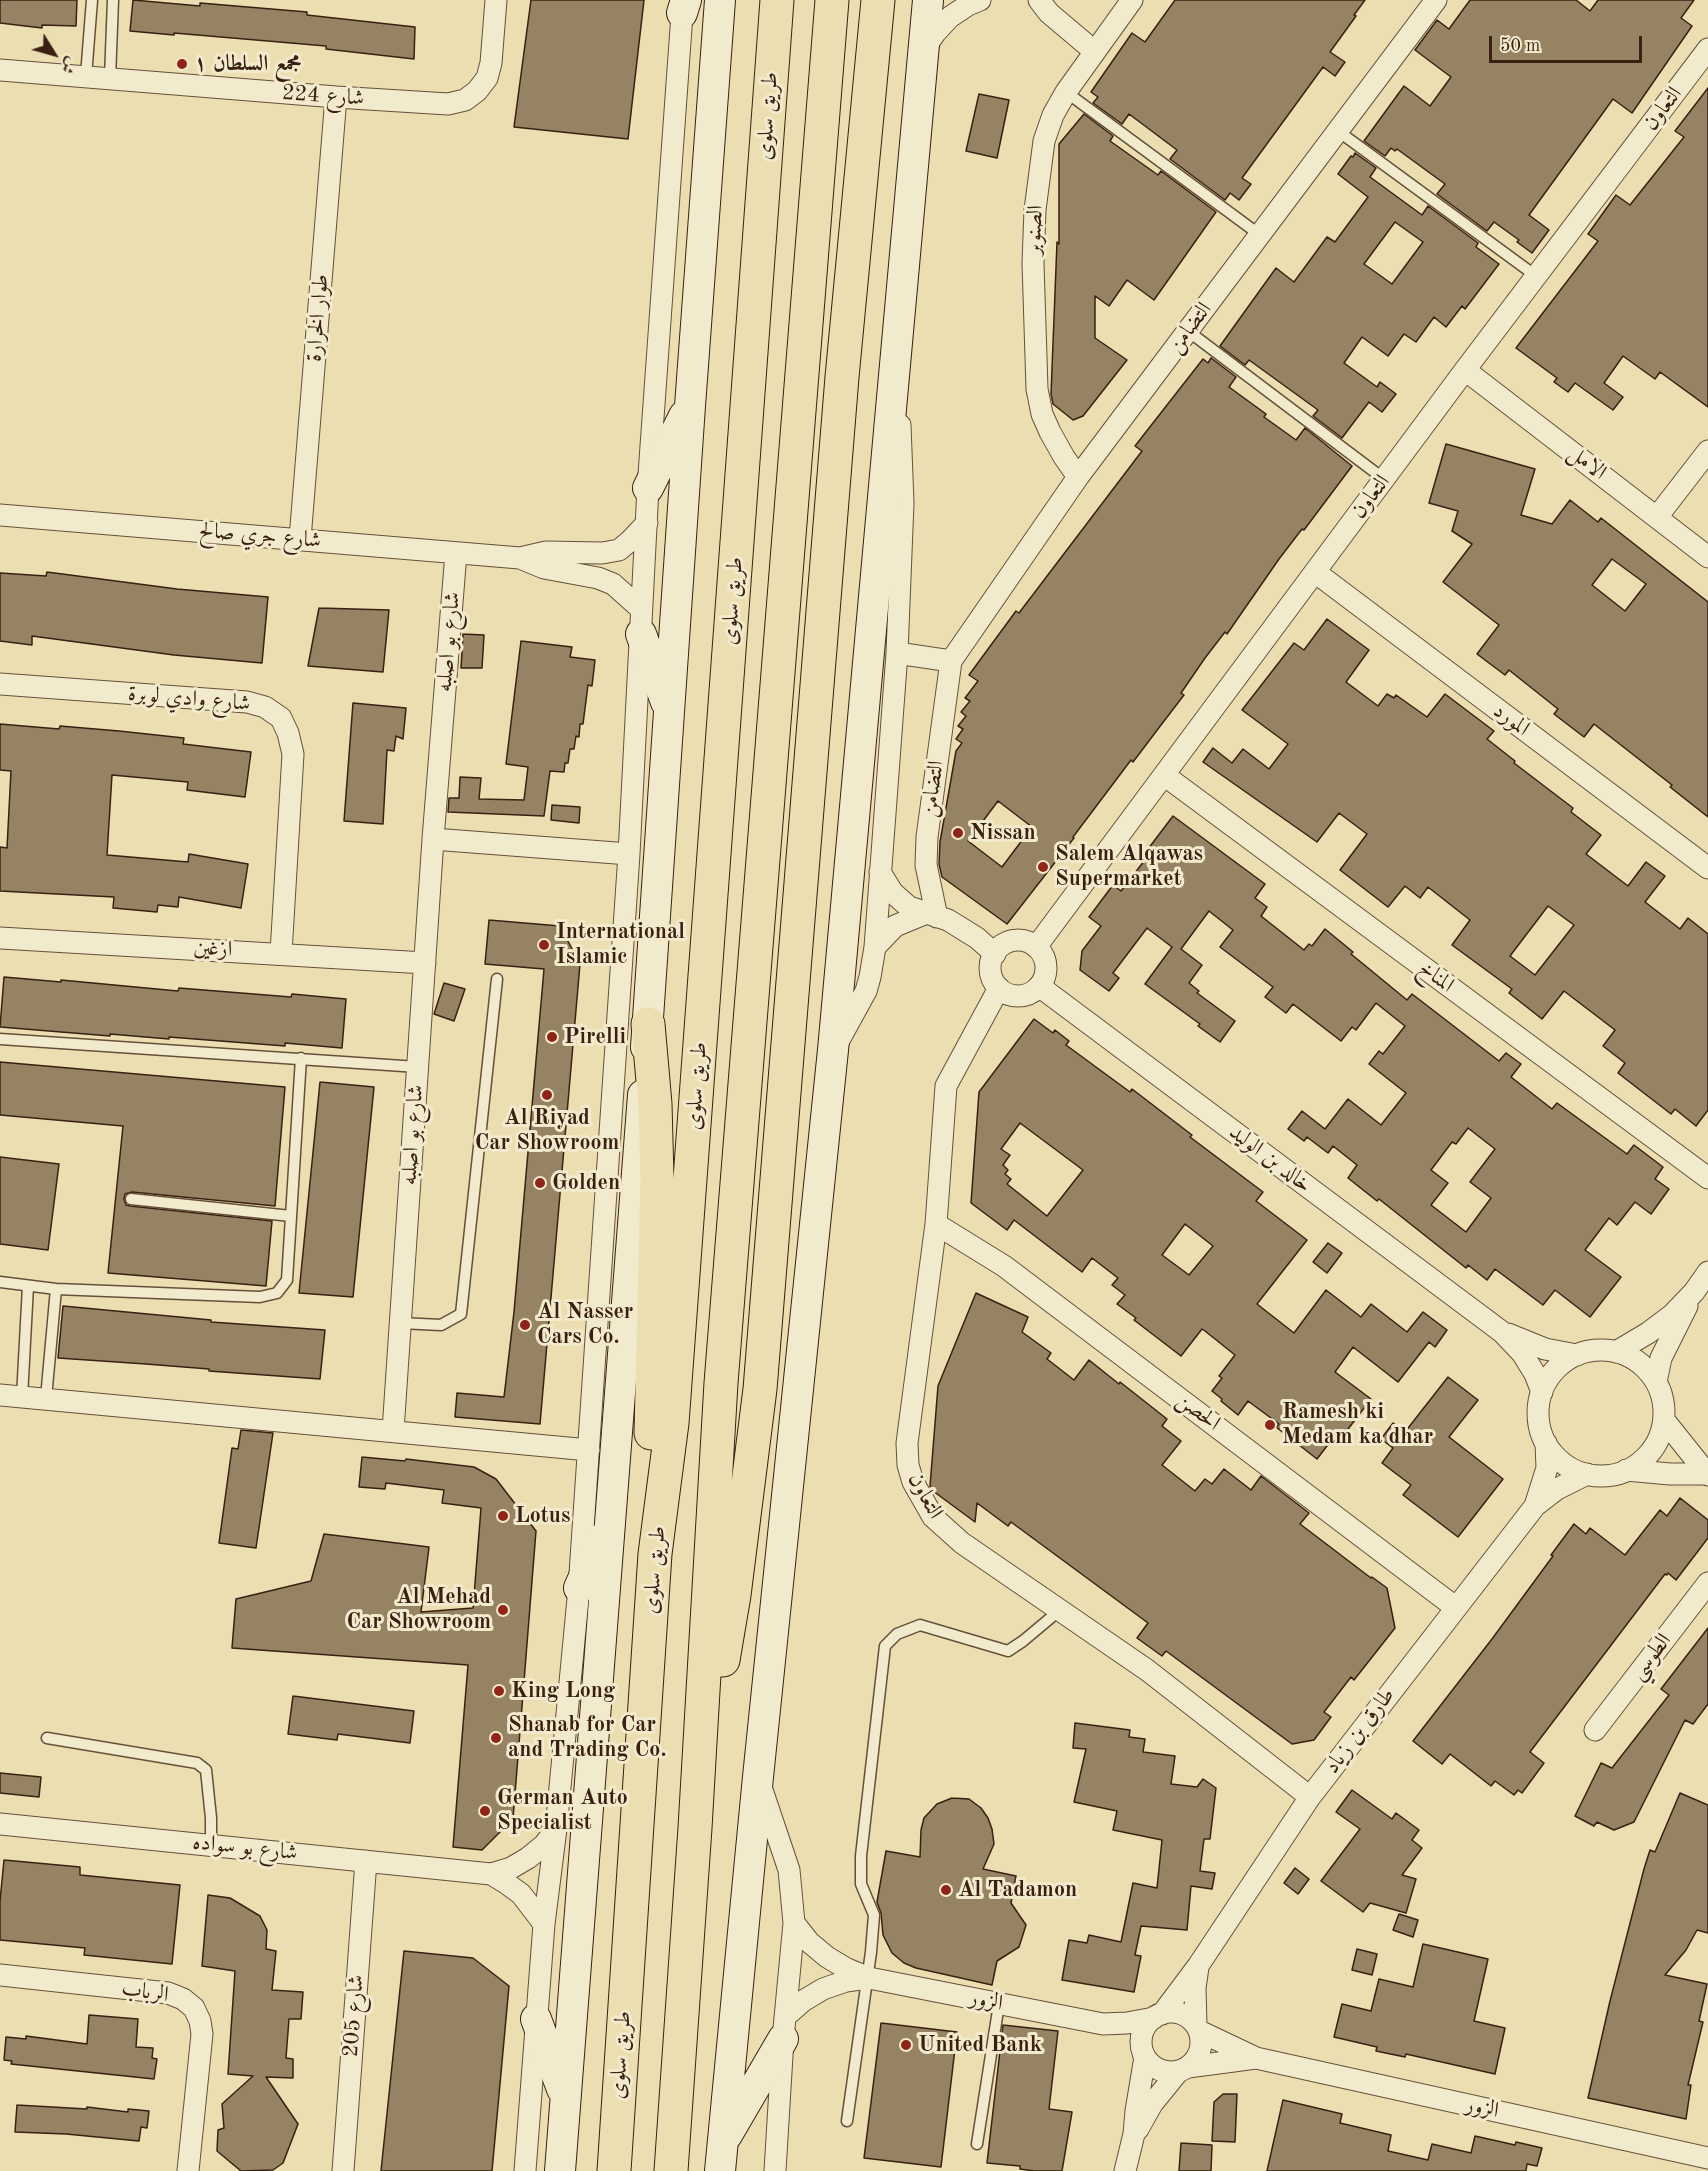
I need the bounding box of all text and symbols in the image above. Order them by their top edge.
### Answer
north arrow [24,24,84,84]
scale bar [1492,24,1645,62]
text: 50 m [1500,37,1540,55]
place label: مجمع السلطان ١ [194,51,301,77]
text: ش [57,54,80,76]
marker: مجمع السلطان ١ [175,57,189,71]
street label: طريق سلوى [752,71,784,161]
street label: شارع 224 [281,80,365,112]
street label: التعاون [1638,82,1688,136]
street label: الصنوبر [1021,204,1049,256]
street label: طوار الخرارة [301,273,335,363]
street label: التضامن [1162,297,1218,359]
street label: الامل [1562,440,1612,486]
street label: التعاون [1346,470,1396,524]
street label: شارع جري صالح [198,518,322,554]
street label: طريق سلوى [717,556,749,646]
street label: شارع بو اصلبه [431,591,467,693]
street label: شارع وادي لوبرة [127,681,251,717]
street label: المورد [1488,698,1534,742]
street label: التضامن [916,759,950,819]
place label: Nissan [970,820,1036,846]
marker: Nissan [951,826,965,840]
place label: Salem Alqawas Supermarket [1055,841,1203,892]
marker: Salem Alqawas Supermarket [1036,860,1050,874]
place label: International Islamic [556,919,685,970]
street label: ازغين [193,935,233,963]
marker: International Islamic [537,938,551,952]
street label: المناخ [1413,955,1459,999]
place label: Pirelli [564,1024,626,1050]
marker: Pirelli [545,1030,559,1044]
street label: طريق سلوى [681,1041,713,1131]
street label: شارع بو اصلبه [396,1084,430,1186]
marker: Al Riyad Car Showroom [540,1088,554,1102]
place label: Al Riyad Car Showroom [475,1105,619,1156]
street label: خالد بن الوليد [1223,1119,1317,1199]
place label: Golden [552,1170,620,1196]
marker: Golden [533,1176,547,1190]
place label: Al Nasser Cars Co. [537,1299,633,1350]
marker: Al Nasser Cars Co. [518,1318,532,1332]
street label: الحصن [1171,1387,1225,1437]
place label: Ramesh ki Medam ka dhar [1282,1399,1433,1450]
marker: Ramesh ki Medam ka dhar [1263,1418,1277,1432]
street label: التعاون [902,1468,948,1524]
place label: Lotus [515,1503,570,1529]
marker: Lotus [496,1509,510,1523]
street label: طريق سلوى [638,1525,672,1615]
place label: Al Mehad Car Showroom [347,1584,491,1636]
marker: Al Mehad Car Showroom [496,1603,510,1617]
street label: الطوسي [1625,1628,1677,1686]
place label: King Long [511,1678,615,1704]
street label: طارق بن زياد [1319,1683,1401,1779]
marker: King Long [492,1684,506,1698]
place label: Shanab for Car and Trading Co. [508,1712,667,1764]
marker: Shanab for Car and Trading Co. [489,1731,503,1745]
place label: German Auto Specialist [497,1785,628,1837]
marker: German Auto Specialist [478,1804,492,1818]
street label: شارع بو سواده [191,1829,299,1867]
place label: Al Tadamon [958,1877,1077,1903]
marker: Al Tadamon [939,1883,953,1897]
street label: شارع 205 [338,1974,370,2058]
street label: الرباب [120,1975,170,2009]
street label: الزور [967,1985,1005,2017]
street label: طريق سلوى [605,2010,637,2100]
place label: United Bank [918,2032,1042,2058]
marker: United Bank [899,2038,913,2052]
street label: الزور [1463,2092,1501,2124]

